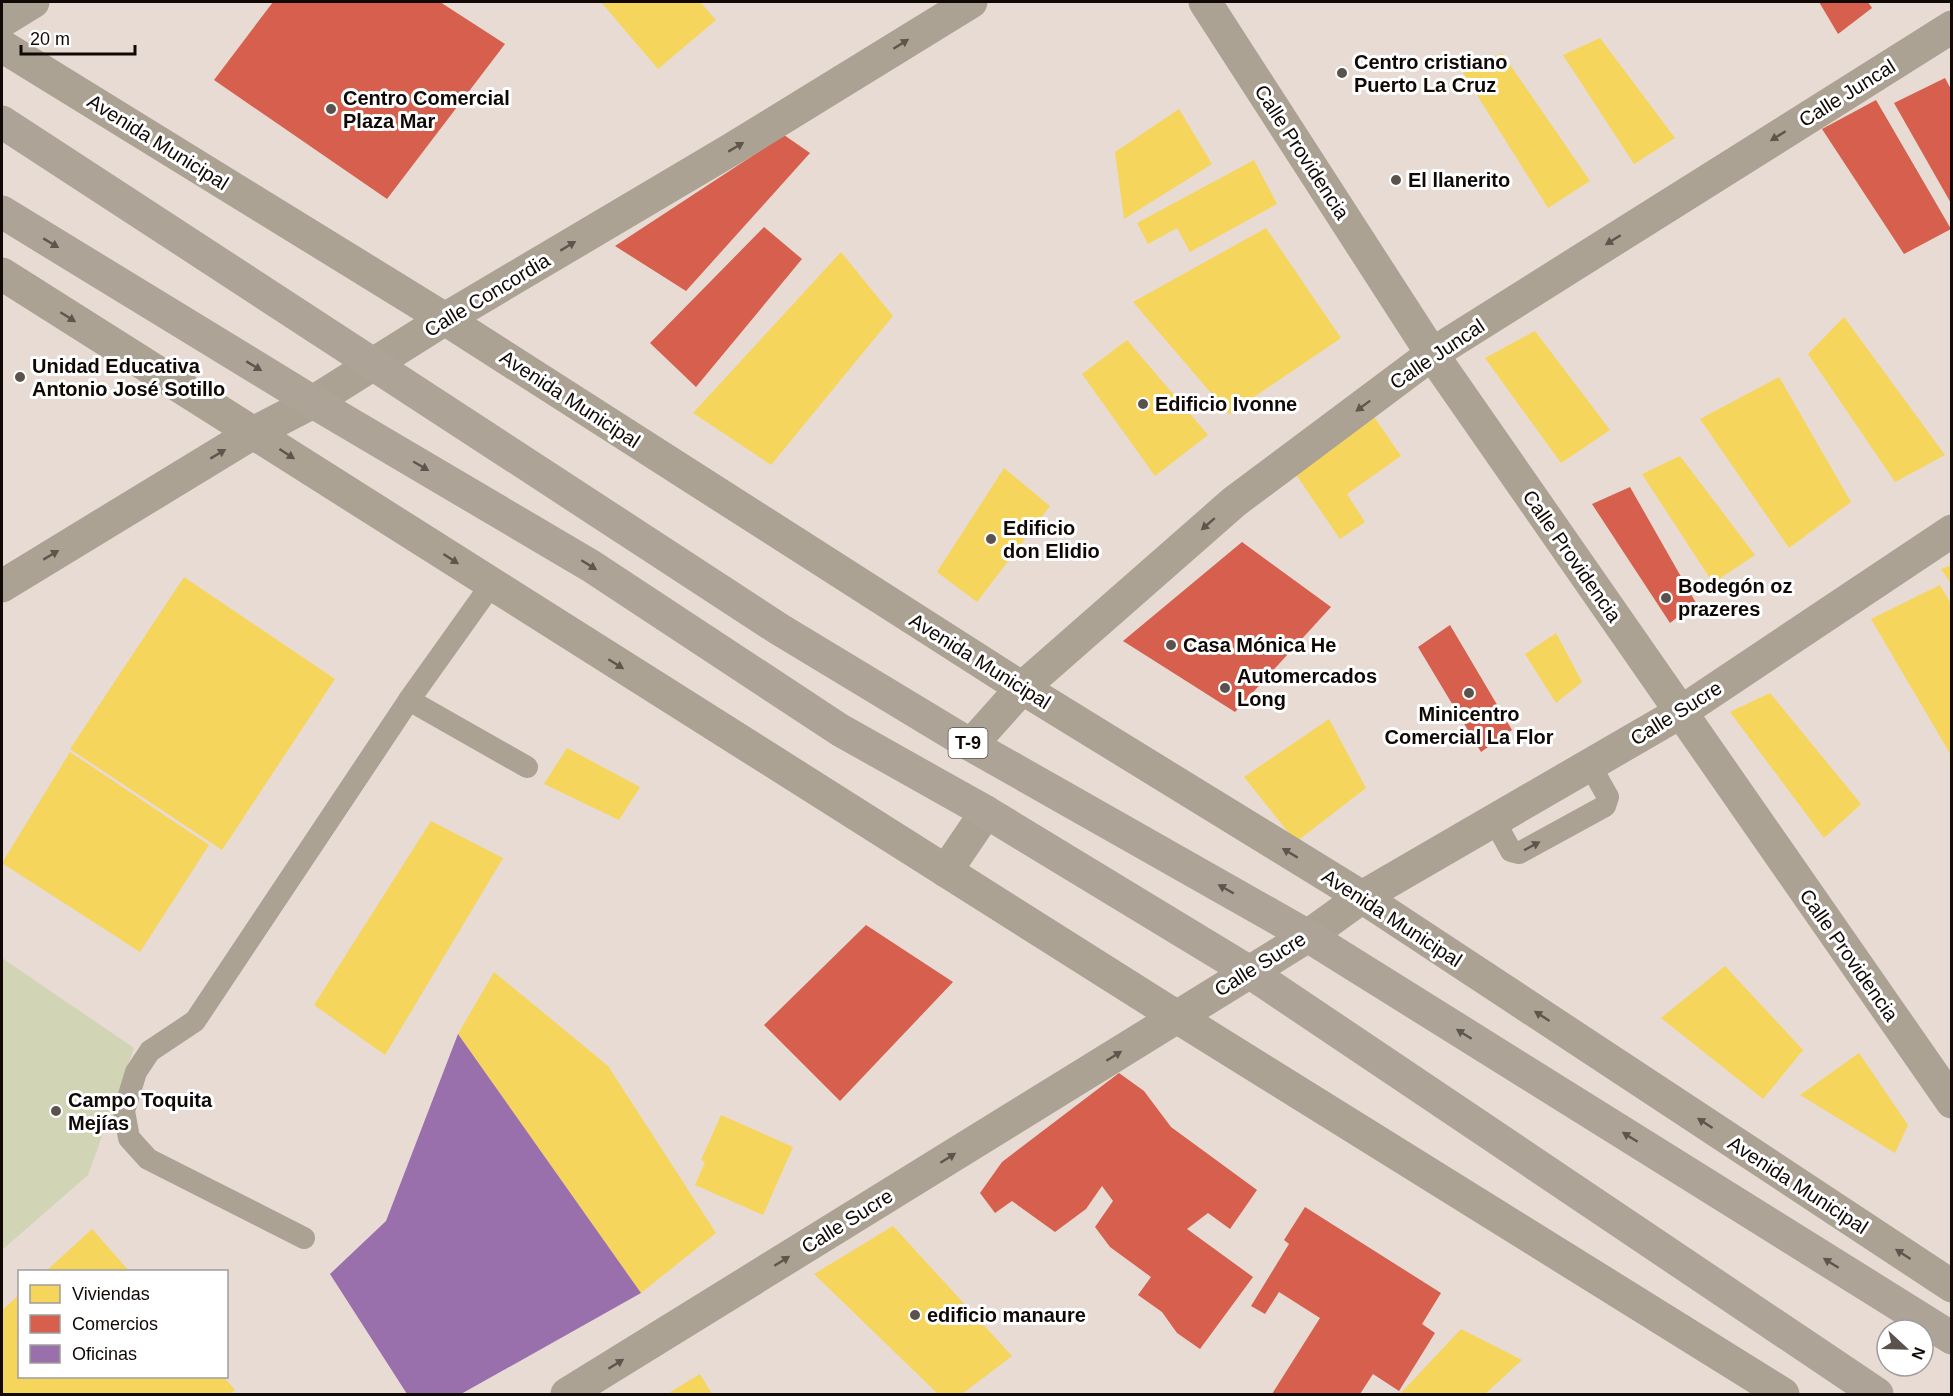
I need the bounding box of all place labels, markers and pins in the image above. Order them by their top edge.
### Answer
place label: Centro cristiano Puerto La Cruz [1354,51,1507,96]
marker: Centro cristiano Puerto La Cruz [1335,66,1349,80]
place label: Centro Comercial Plaza Mar [343,87,510,132]
marker: Centro Comercial Plaza Mar [324,102,338,116]
place label: El llanerito [1408,169,1510,191]
marker: El llanerito [1389,173,1403,187]
place label: Unidad Educativa Antonio José Sotillo [32,355,225,400]
marker: Unidad Educativa Antonio José Sotillo [13,370,27,384]
place label: Edificio Ivonne [1155,393,1297,415]
marker: Edificio Ivonne [1136,397,1150,411]
place label: Edificio don Elidio [1003,517,1100,562]
marker: Edificio don Elidio [984,532,998,546]
place label: Bodegón oz prazeres [1678,575,1792,620]
marker: Bodegón oz prazeres [1659,591,1673,605]
place label: Casa Mónica He [1183,634,1336,656]
marker: Casa Mónica He [1164,638,1178,652]
place label: Automercados Long [1237,665,1377,710]
marker: Automercados Long [1218,681,1232,695]
marker: Minicentro Comercial La Flor [1462,686,1476,700]
place label: Minicentro Comercial La Flor [1385,703,1554,748]
place label: Campo Toquita Mejías [68,1089,213,1134]
marker: Campo Toquita Mejías [49,1104,63,1118]
place label: edificio manaure [927,1304,1086,1326]
marker: edificio manaure [908,1308,922,1322]

